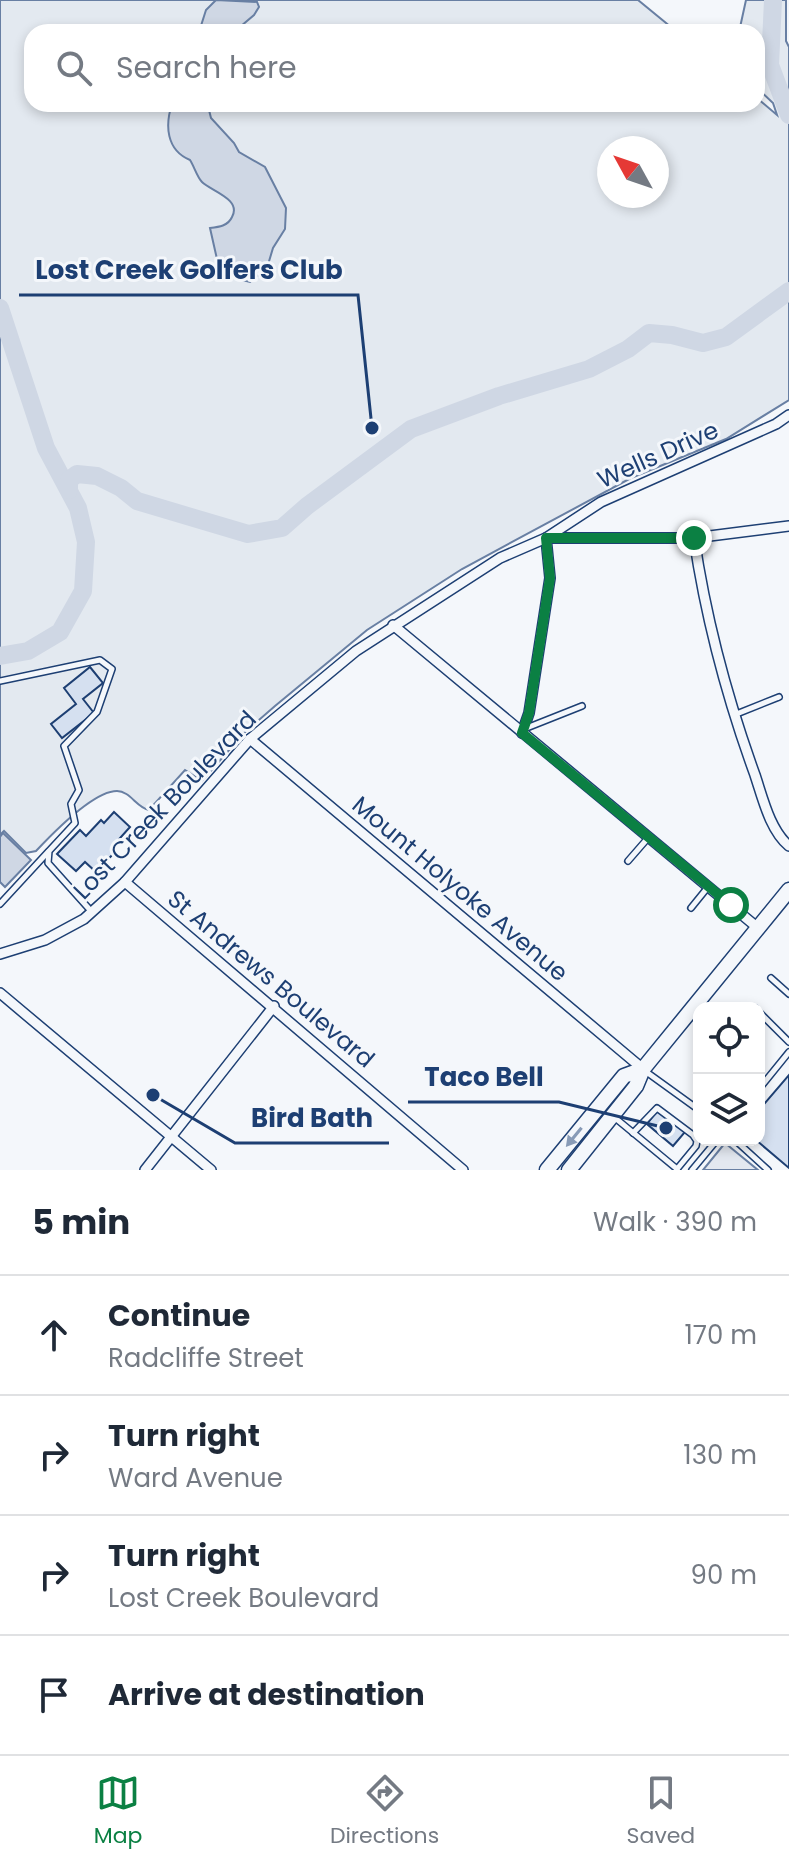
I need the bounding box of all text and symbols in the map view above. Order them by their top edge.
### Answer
search box [24,24,765,112]
icon: search [52,46,96,90]
text: Search here [116,46,297,89]
north arrow [597,136,669,208]
callout: Lost Creek Golfers Club [19,245,358,295]
text: Lost Creek Golfers Club [35,252,343,288]
street label: Wells Drive [592,413,724,496]
route end [676,520,712,556]
street label: Lost Creek Boulevard [66,703,264,906]
street label: Mount Holyoke Avenue [345,788,575,989]
street label: St Andrews Boulevard [161,882,382,1075]
route start [713,887,749,923]
map controls [693,1002,765,1146]
button: locate [693,1002,765,1074]
callout: Taco Bell [408,1052,559,1102]
text: Taco Bell [424,1059,544,1095]
button: layers [693,1074,765,1146]
callout: Bird Bath [235,1093,389,1143]
text: Bird Bath [251,1100,373,1136]
one-way arrow [566,1127,583,1147]
text: 5 min [32,1198,130,1246]
text: Walk · 390 m [593,1204,757,1240]
text: Continue [108,1294,250,1337]
icon: ahead [32,1313,76,1357]
text: 170 m [684,1317,757,1353]
text: Radcliffe Street [108,1340,304,1376]
text: Turn right [108,1414,260,1457]
icon: right [32,1433,76,1477]
text: 130 m [683,1437,757,1473]
text: Ward Avenue [108,1460,283,1496]
text: Turn right [108,1534,260,1577]
icon: right [32,1553,76,1597]
text: 90 m [691,1557,757,1593]
text: Lost Creek Boulevard [108,1580,379,1616]
icon: arrive [32,1673,76,1717]
text: Arrive at destination [108,1673,425,1716]
tab: Map [94,1771,142,1852]
tab: Directions [330,1771,439,1852]
tab: Saved [627,1771,695,1852]

